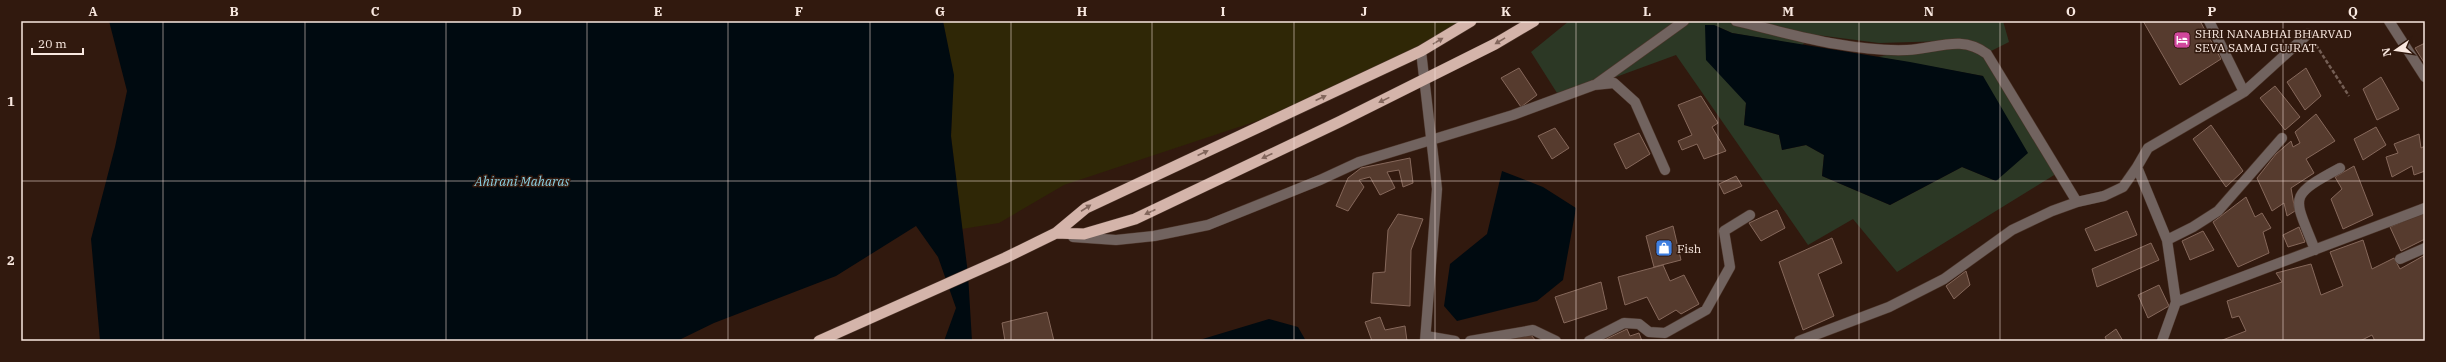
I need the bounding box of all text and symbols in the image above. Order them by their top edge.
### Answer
text: A [88,3,98,20]
text: B [229,3,239,20]
text: C [371,3,380,20]
text: D [512,3,522,20]
text: E [654,3,662,20]
text: F [795,3,803,20]
text: G [935,3,945,20]
text: H [1077,3,1088,20]
text: I [1221,3,1226,20]
text: J [1361,3,1368,20]
text: K [1501,3,1511,20]
text: L [1643,3,1651,20]
text: M [1782,3,1794,20]
text: N [1924,3,1934,20]
text: O [2066,3,2076,20]
text: P [2208,3,2217,20]
text: Q [2348,3,2358,20]
place label: SHRI NANABHAI BHARVAD SEVA SAMAJ GUJRAT [2195,26,2352,55]
scale bar [32,30,83,56]
hotel icon: SHRI NANABHAI BHARVAD SEVA SAMAJ GUJRAT [2172,30,2192,50]
north arrow [2376,30,2416,70]
text: 20 m [38,36,67,51]
one-way arrow [1433,37,1443,45]
one-way arrow [1495,37,1505,45]
text: N [2378,46,2394,58]
text: 1 [7,93,15,110]
one-way arrow [1316,95,1327,101]
one-way arrow [1379,96,1390,103]
one-way arrow [1198,150,1209,156]
one-way arrow [1262,153,1273,159]
water label: Ahirani Maharas [474,173,570,190]
one-way arrow [1080,205,1092,212]
one-way arrow [1144,209,1156,215]
shop icon: Fish [1654,238,1674,258]
place label: Fish [1677,241,1702,256]
text: 2 [7,252,15,269]

